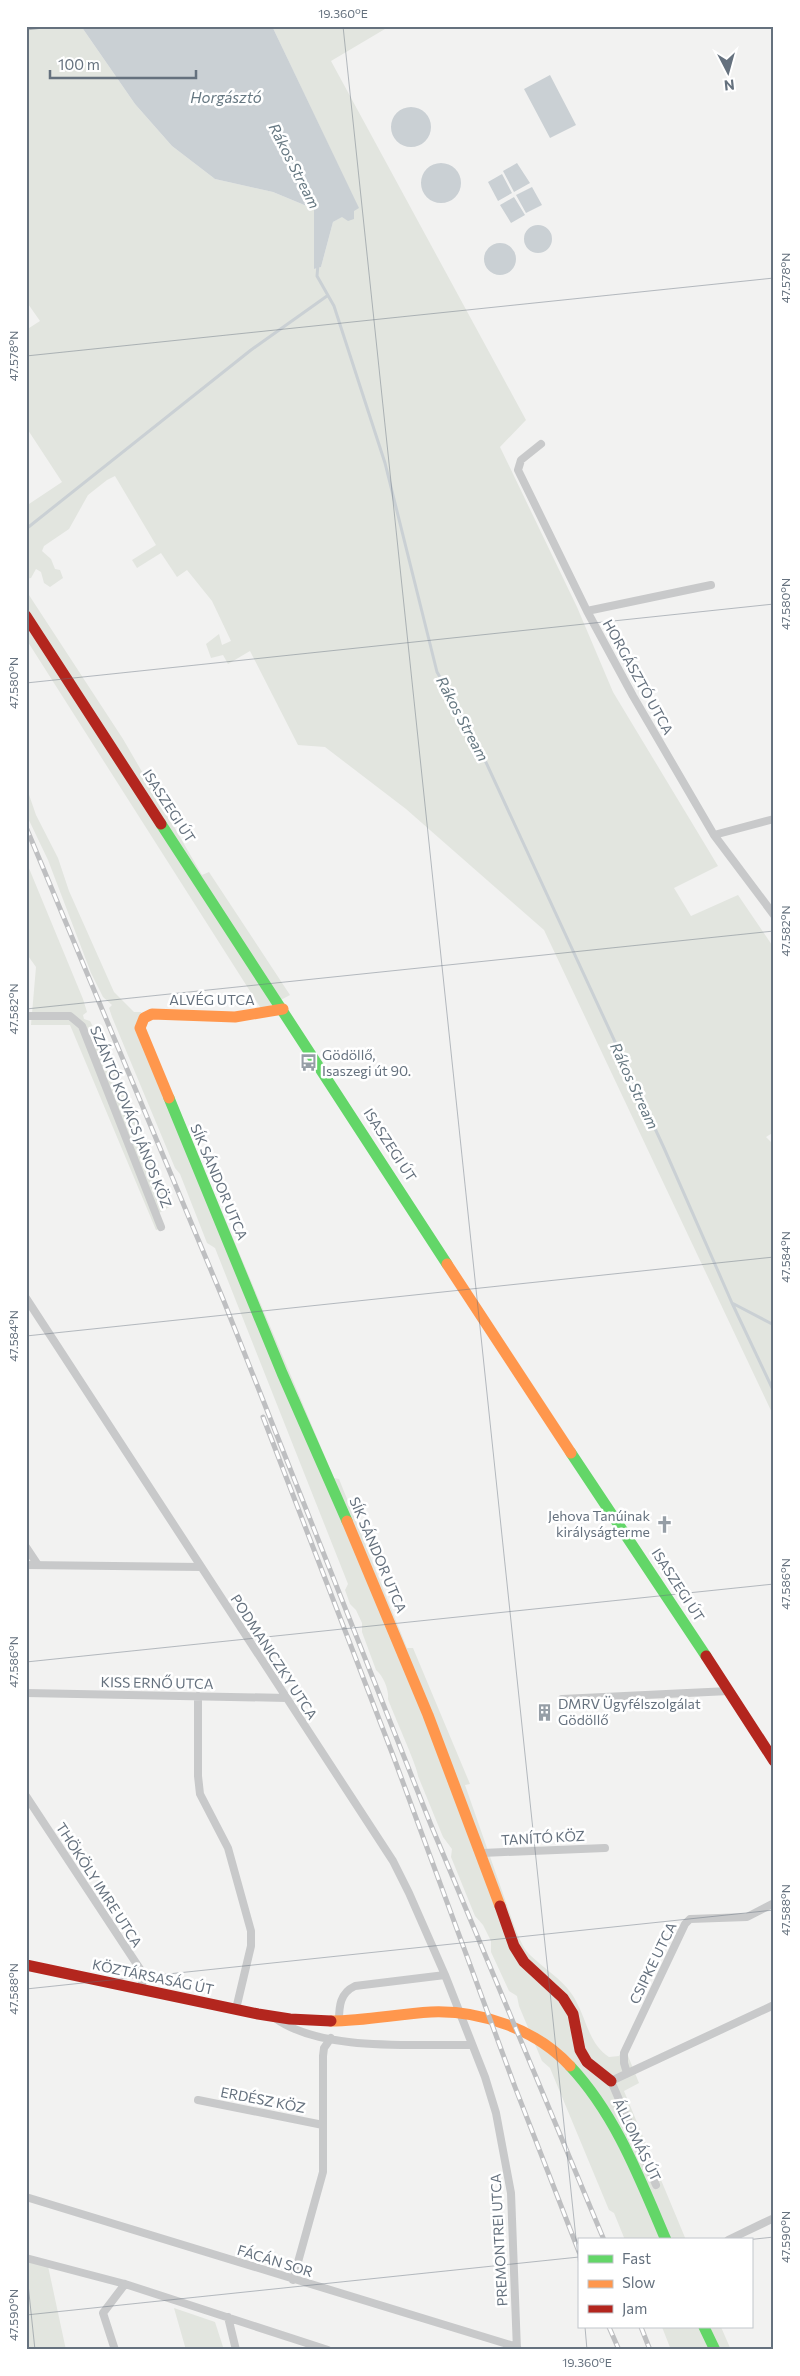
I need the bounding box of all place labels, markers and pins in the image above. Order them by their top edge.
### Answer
place label: Gödöllő, Isaszegi út 90. [322,1046,411,1079]
bus stop icon: Gödöllő, Isaszegi út 90. [298,1053,318,1073]
place label: Jehova Tanúinak királyságterme [548,1507,650,1540]
church icon: Jehova Tanúinak királyságterme [654,1514,674,1534]
place label: DMRV Ügyfélszolgálat Gödöllő [558,1695,701,1728]
building icon: DMRV Ügyfélszolgálat Gödöllő [534,1702,554,1722]

